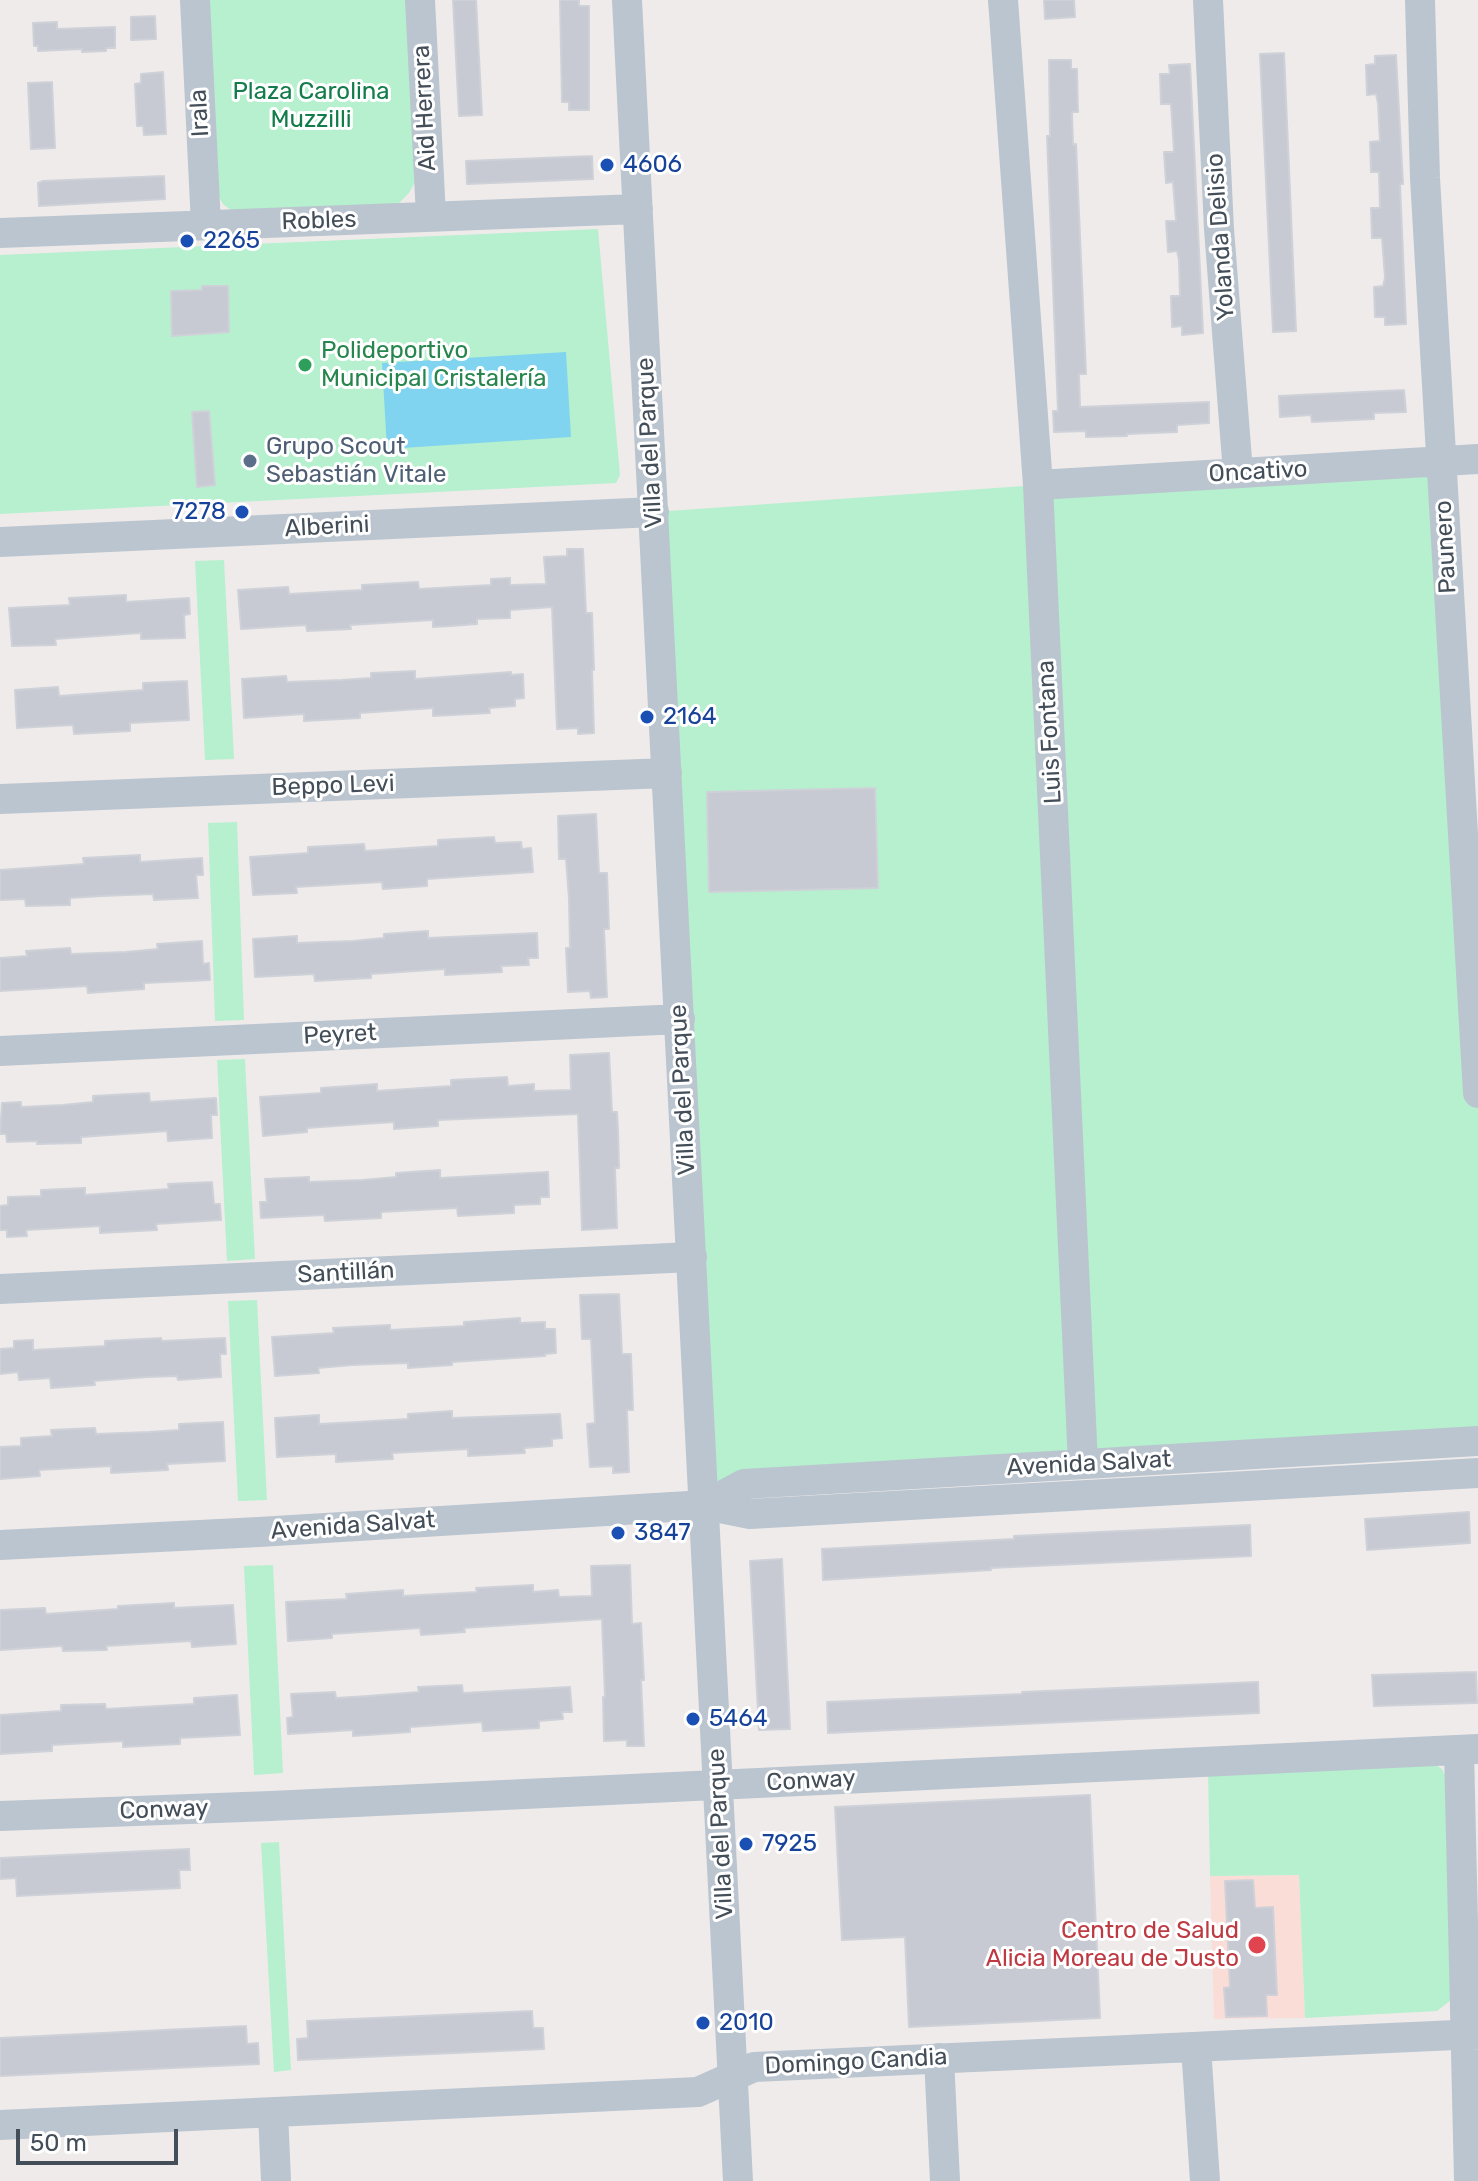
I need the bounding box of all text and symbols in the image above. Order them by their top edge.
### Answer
street label: Aid Herrera [407,44,443,172]
park label: Plaza Carolina Muzzilli [232,78,390,134]
street label: Irala [184,88,216,138]
place label: 4606 [623,151,682,179]
street label: Yolanda Delisio [1201,152,1241,322]
marker: 4606 [598,156,616,174]
street label: Robles [281,205,357,237]
place label: 2265 [203,227,260,255]
marker: 2265 [178,232,196,250]
place label: Polideportivo Municipal Cristalería [321,337,546,393]
marker: Polideportivo Municipal Cristalería [296,356,314,374]
street label: Villa del Parque [631,357,669,529]
place label: Grupo Scout Sebastián Vitale [266,433,446,489]
marker: Grupo Scout Sebastián Vitale [241,452,259,470]
street label: Oncativo [1208,455,1308,489]
place label: 7278 [172,498,226,526]
street label: Paunero [1429,500,1463,594]
marker: 7278 [233,503,251,521]
street label: Alberini [284,510,370,544]
street label: Luis Fontana [1032,659,1068,805]
place label: 2164 [663,703,717,731]
marker: 2164 [638,708,656,726]
street label: Beppo Levi [271,769,395,803]
street label: Villa del Parque [664,1004,702,1176]
street label: Peyret [303,1019,377,1051]
street label: Santillán [297,1256,395,1290]
street label: Avenida Salvat [1006,1445,1172,1483]
street label: Avenida Salvat [270,1506,436,1546]
place label: 3847 [634,1519,690,1547]
marker: 3847 [609,1524,627,1542]
place label: 5464 [709,1705,768,1733]
marker: 5464 [684,1710,702,1728]
street label: Villa del Parque [702,1748,740,1920]
street label: Conway [766,1764,856,1798]
street label: Conway [119,1794,209,1826]
place label: 7925 [762,1830,817,1858]
marker: 7925 [737,1835,755,1853]
place label: Centro de Salud Alicia Moreau de Justo [986,1917,1239,1973]
marker: Centro de Salud Alicia Moreau de Justo [1246,1934,1268,1956]
place label: 2010 [719,2009,774,2037]
marker: 2010 [694,2014,712,2032]
street label: Domingo Candia [764,2043,948,2081]
scale bar [20,2113,182,2163]
text: 50 m [30,2129,87,2157]

